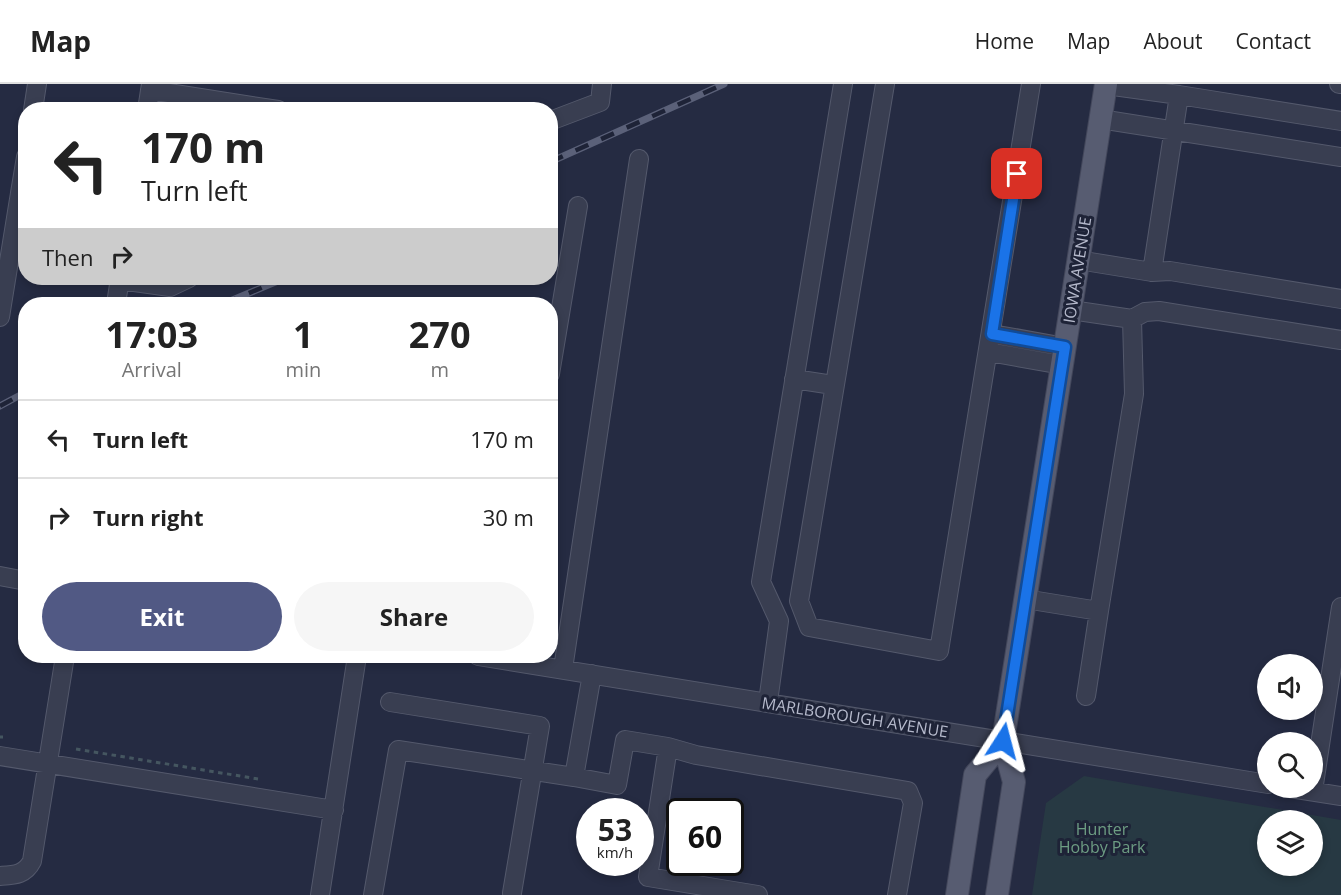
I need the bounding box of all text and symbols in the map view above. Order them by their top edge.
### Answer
text: Map [30,22,91,60]
text: Home [975,27,1034,55]
text: Map [1067,27,1110,55]
text: About [1143,27,1203,55]
text: Contact [1236,27,1311,55]
text: 170 m [141,118,265,175]
icon: left [42,126,120,204]
pin [991,148,1042,199]
icon: arrive [1000,157,1033,190]
text: Turn left [141,172,248,209]
street label: IOWA AVENUE [1058,215,1096,325]
icon: right [105,240,138,273]
text: Then [42,242,93,272]
text: 17:03 [105,310,198,359]
text: 1 [293,310,314,359]
text: 270 [409,310,471,359]
text: Arrival [122,356,182,383]
text: min [285,356,321,383]
text: m [430,356,449,383]
icon: left [42,423,75,456]
text: Turn left [93,424,188,454]
text: 170 m [470,424,534,454]
icon: right [42,501,75,534]
text: Turn right [93,502,204,532]
text: 30 m [483,502,534,532]
button: Exit [42,582,282,651]
button: Share [294,582,534,651]
map controls [1257,654,1323,876]
button: sound [1257,654,1323,720]
street label: MARLBOROUGH AVENUE [760,691,950,743]
position arrow [971,709,1035,773]
button: search [1257,732,1323,798]
speed limit sign: 60 [666,798,744,876]
text: 53 [598,809,632,850]
button: layers [1257,810,1323,876]
park label: Hunter Hobby Park [1059,818,1146,858]
text: km/h [597,842,633,862]

